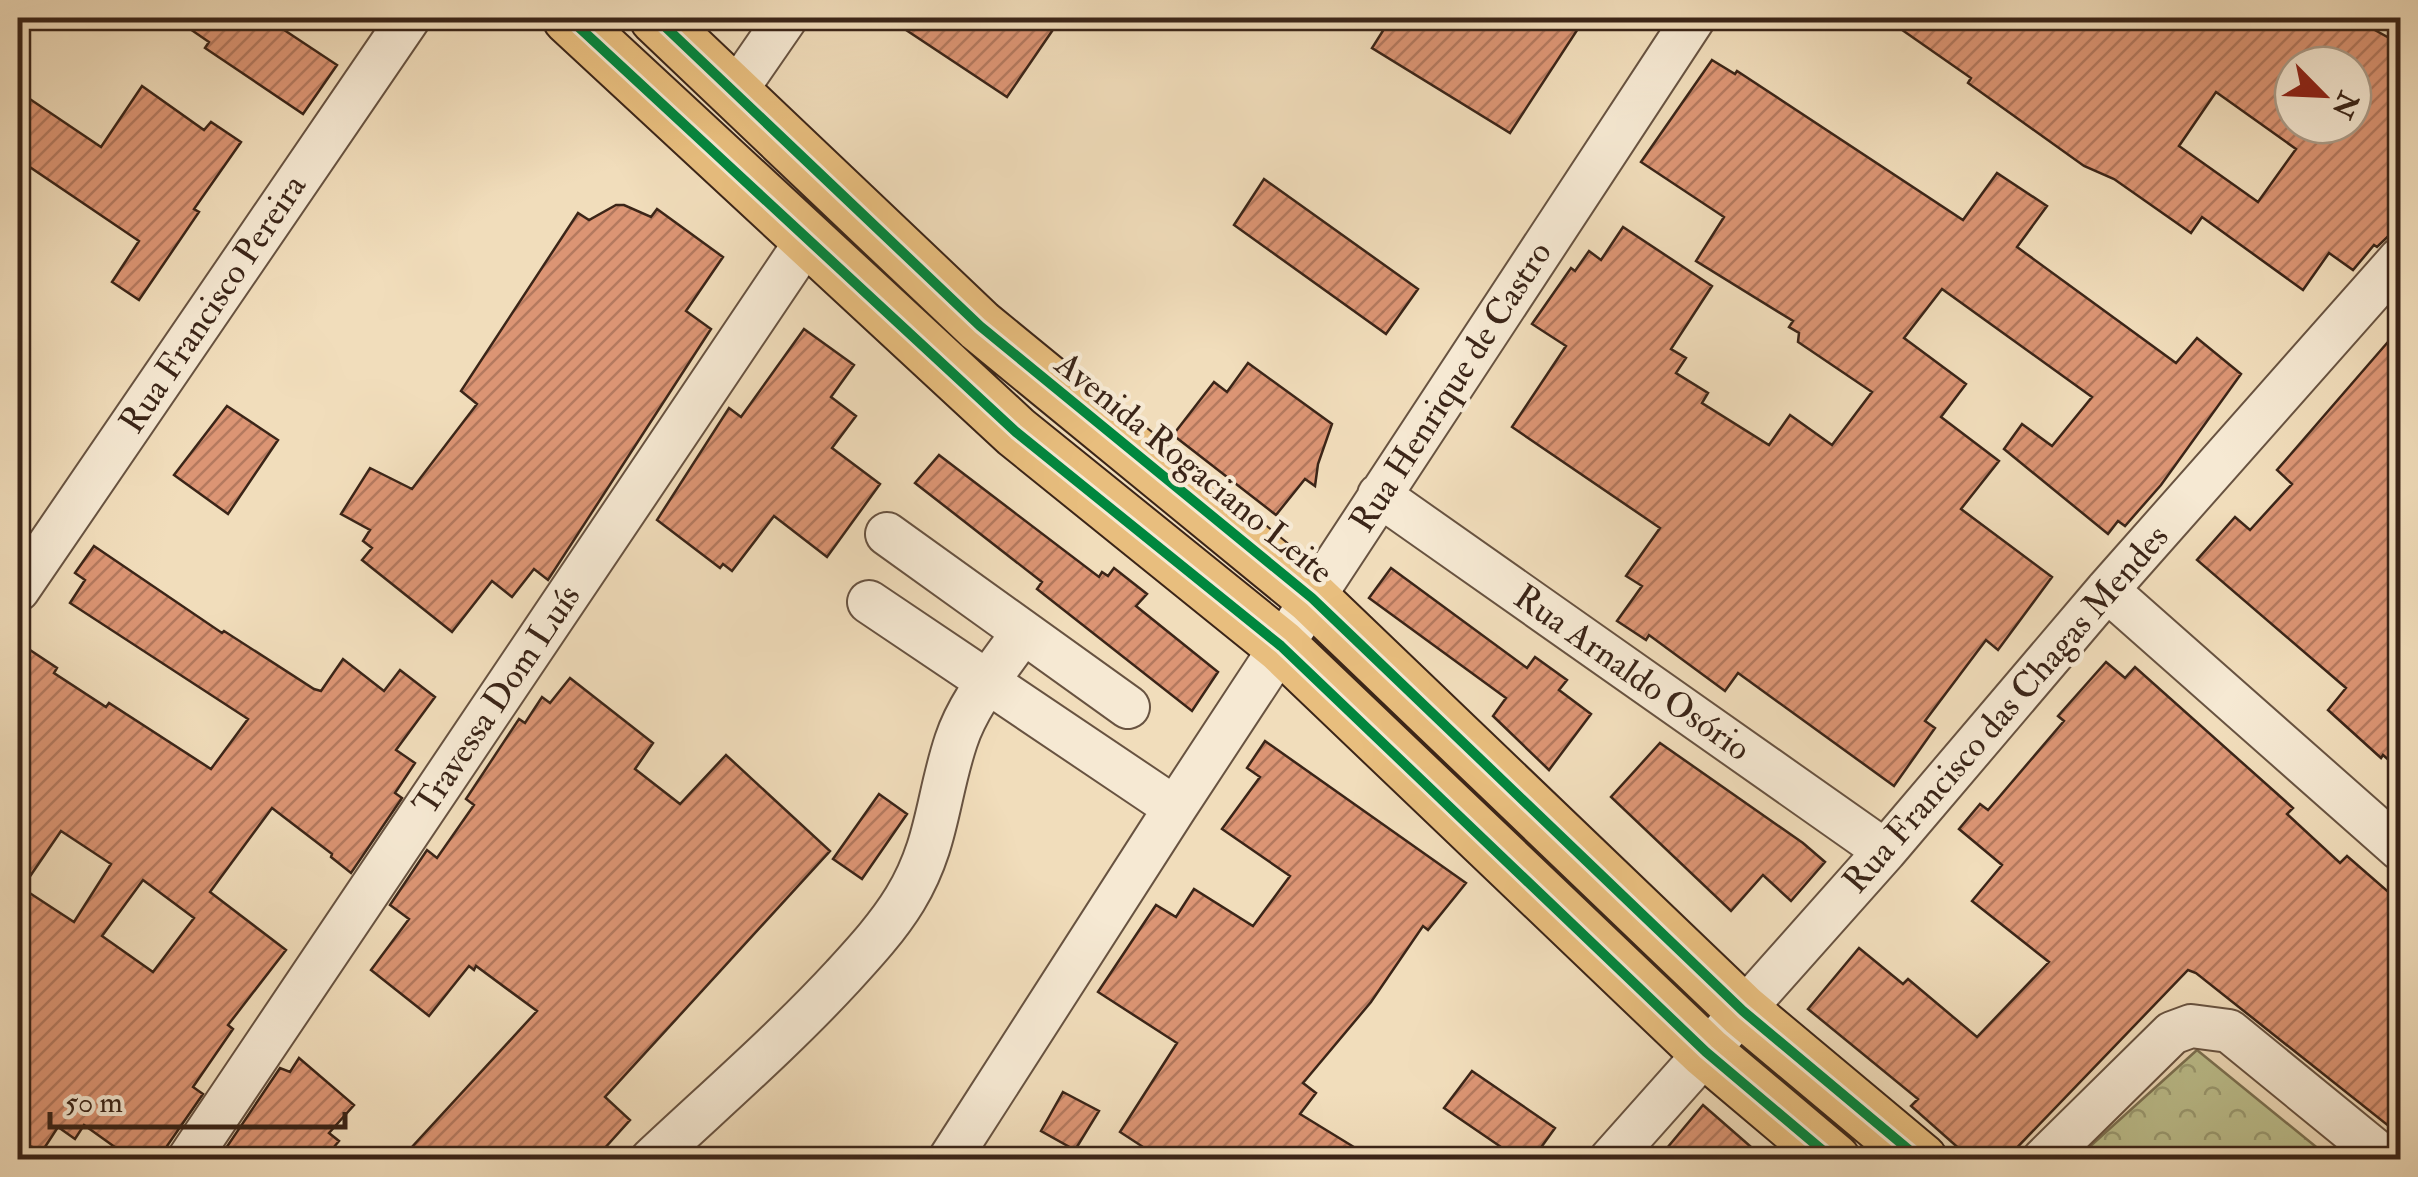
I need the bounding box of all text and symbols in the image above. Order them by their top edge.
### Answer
north arrow [2273,45,2373,145]
text: N [2323,85,2366,124]
street label: Rua Francisco Pereira [110,166,316,442]
street label: Rua Henrique de Castro [1340,233,1562,541]
street label: Avenida Rogaciano Leite [1045,342,1342,594]
street label: Rua Francisco das Chagas Mendes [1834,515,2178,903]
street label: Rua Arnaldo Osório [1505,575,1759,771]
street label: Travessa Dom Luís [404,576,590,824]
scale bar [50,1067,345,1129]
text: 50 m [65,1084,123,1121]

